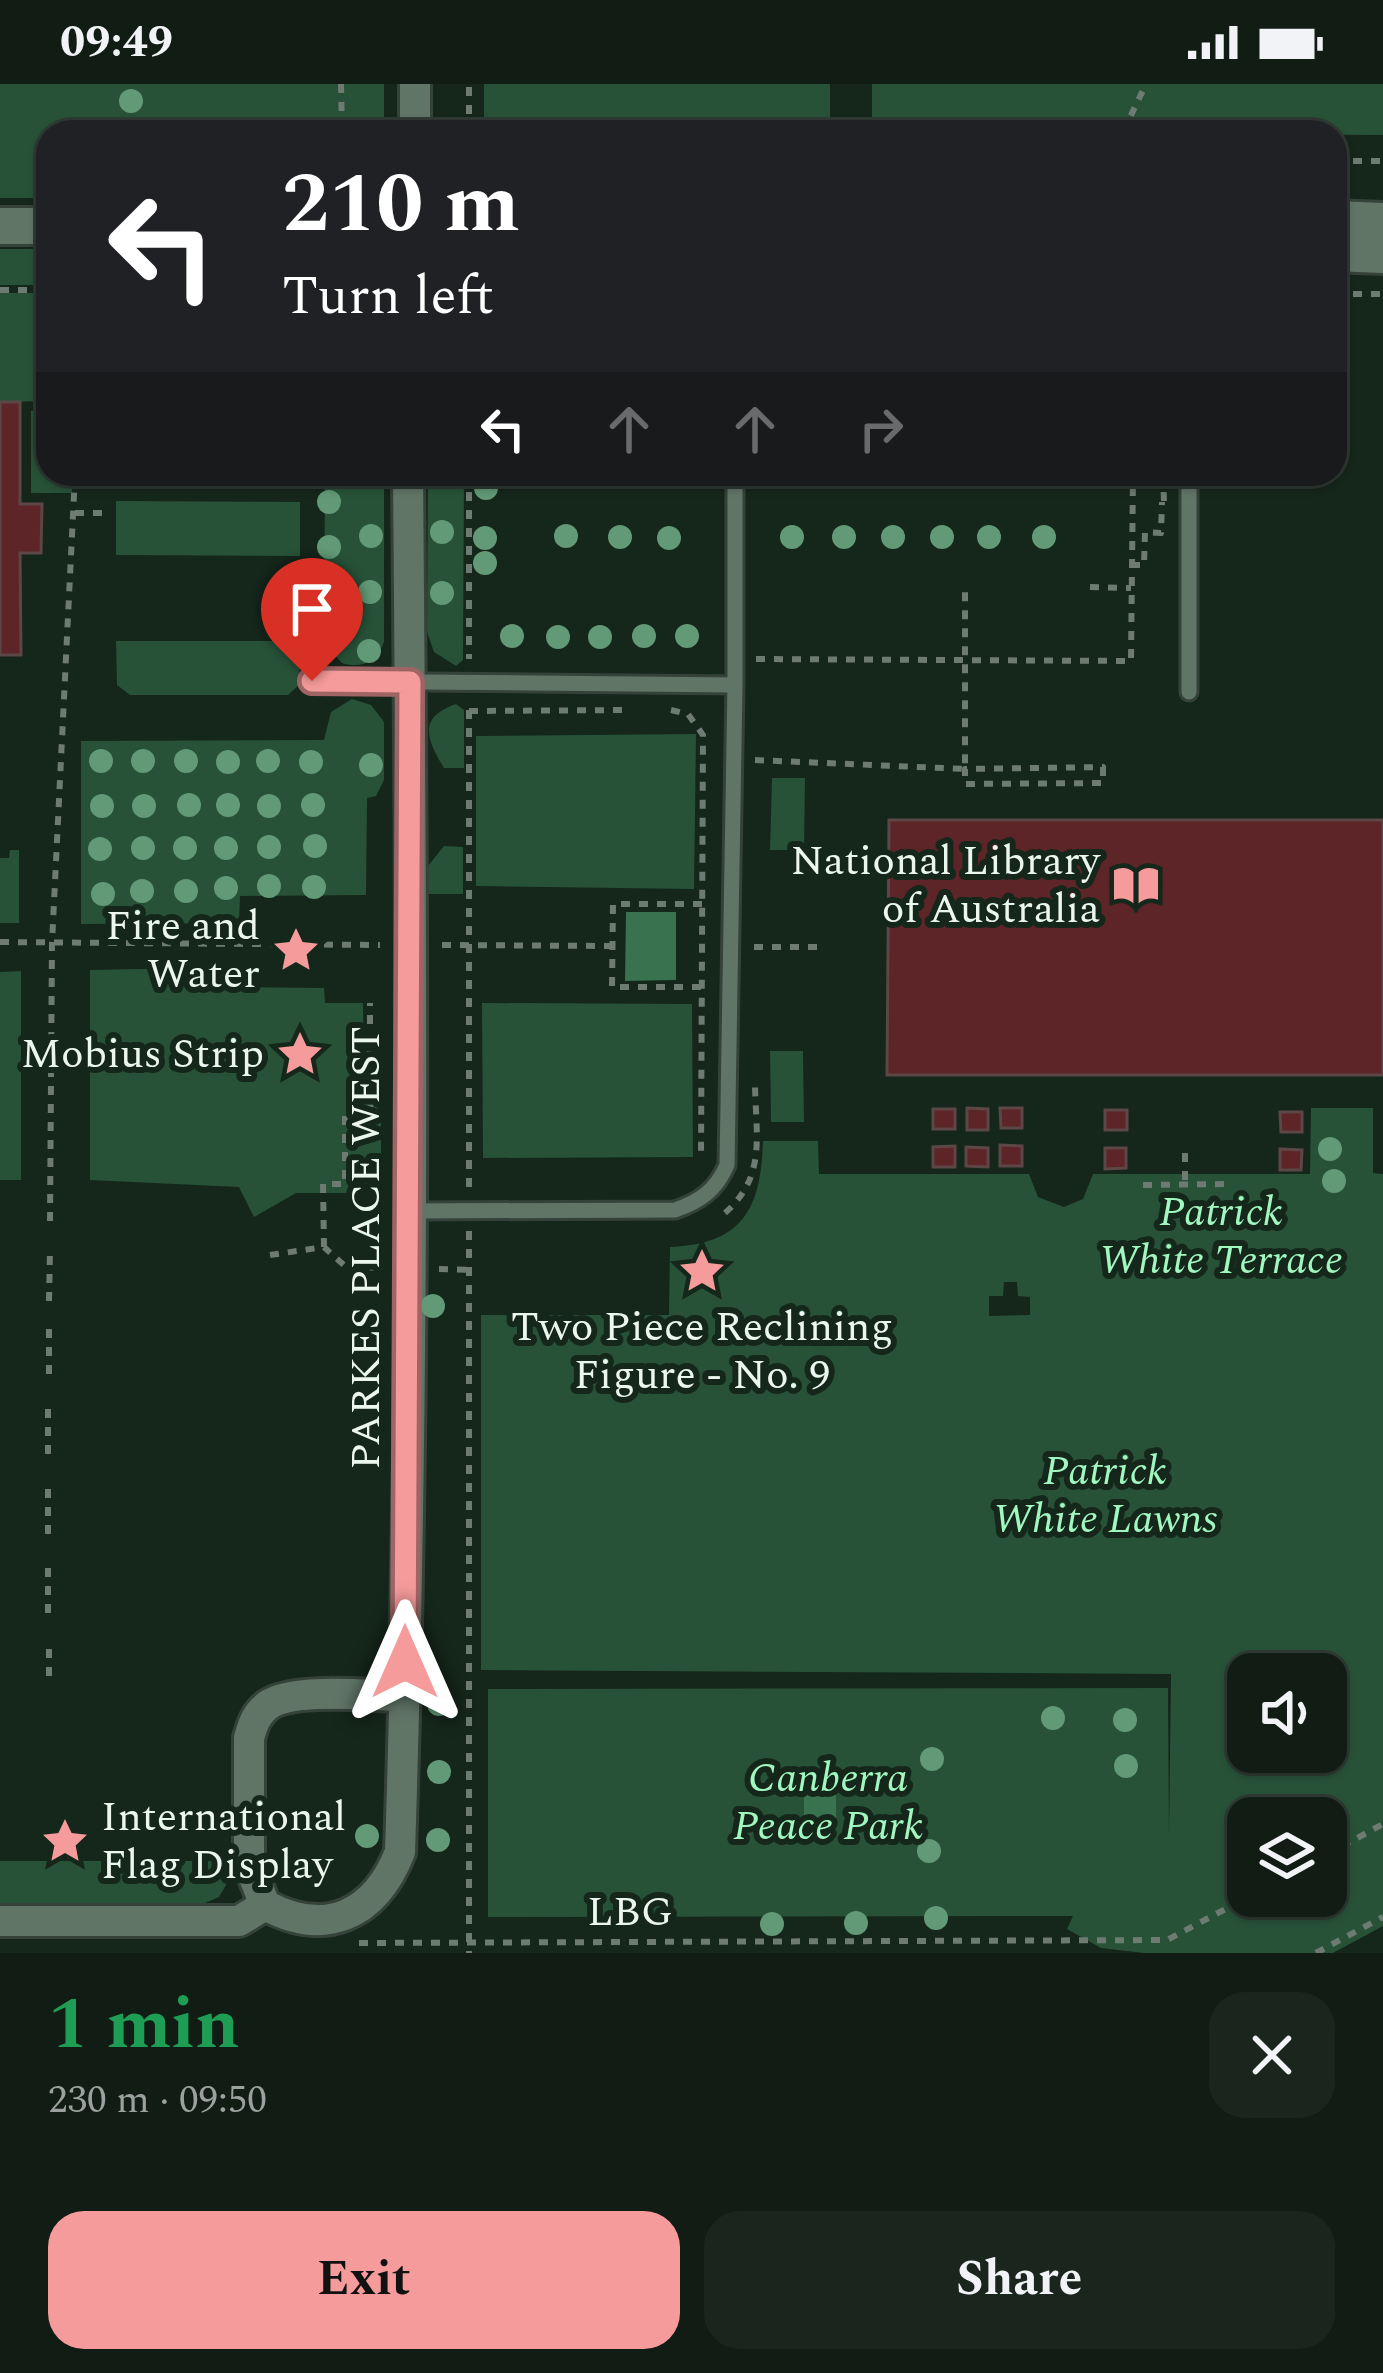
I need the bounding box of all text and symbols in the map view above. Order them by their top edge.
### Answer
text: 09:49 [60,8,173,77]
text: 210 m [282,141,520,269]
icon: left [84,168,240,324]
text: Turn left [282,256,494,338]
icon: left [470,396,536,462]
icon: ahead [596,396,662,462]
icon: ahead [722,396,788,462]
icon: right [848,396,914,462]
pin [261,558,363,681]
icon: arrive [279,576,345,642]
place label: National Library of Australia [791,830,1102,941]
library icon: National Library of Australia [1111,860,1161,910]
place label: Fire and Water [106,895,260,1006]
place icon: Fire and Water [271,925,321,975]
place label: Mobius Strip [21,1023,264,1086]
street label: PARKES PLACE WEST [335,1026,398,1470]
place icon: Mobius Strip [275,1029,325,1079]
park label: Patrick White Terrace [1099,1181,1343,1292]
place icon: Two Piece Reclining Figure - No. 9 [677,1246,727,1296]
place label: Two Piece Reclining Figure - No. 9 [511,1296,893,1407]
park label: Patrick White Lawns [993,1440,1217,1551]
position arrow [342,1599,468,1725]
map controls [1227,1653,1347,1917]
button: sound [1227,1653,1347,1773]
park label: Canberra Peace Park [733,1747,923,1858]
place label: International Flag Display [101,1786,346,1897]
button: layers [1227,1797,1347,1917]
place icon: International Flag Display [40,1816,90,1866]
street label: LBG [587,1881,673,1944]
text: 1 min [48,1971,240,2080]
button: close [1209,1992,1335,2118]
text: 230 m · 09:50 [48,2071,267,2130]
button: Exit [48,2211,680,2349]
button: Share [704,2211,1335,2349]

